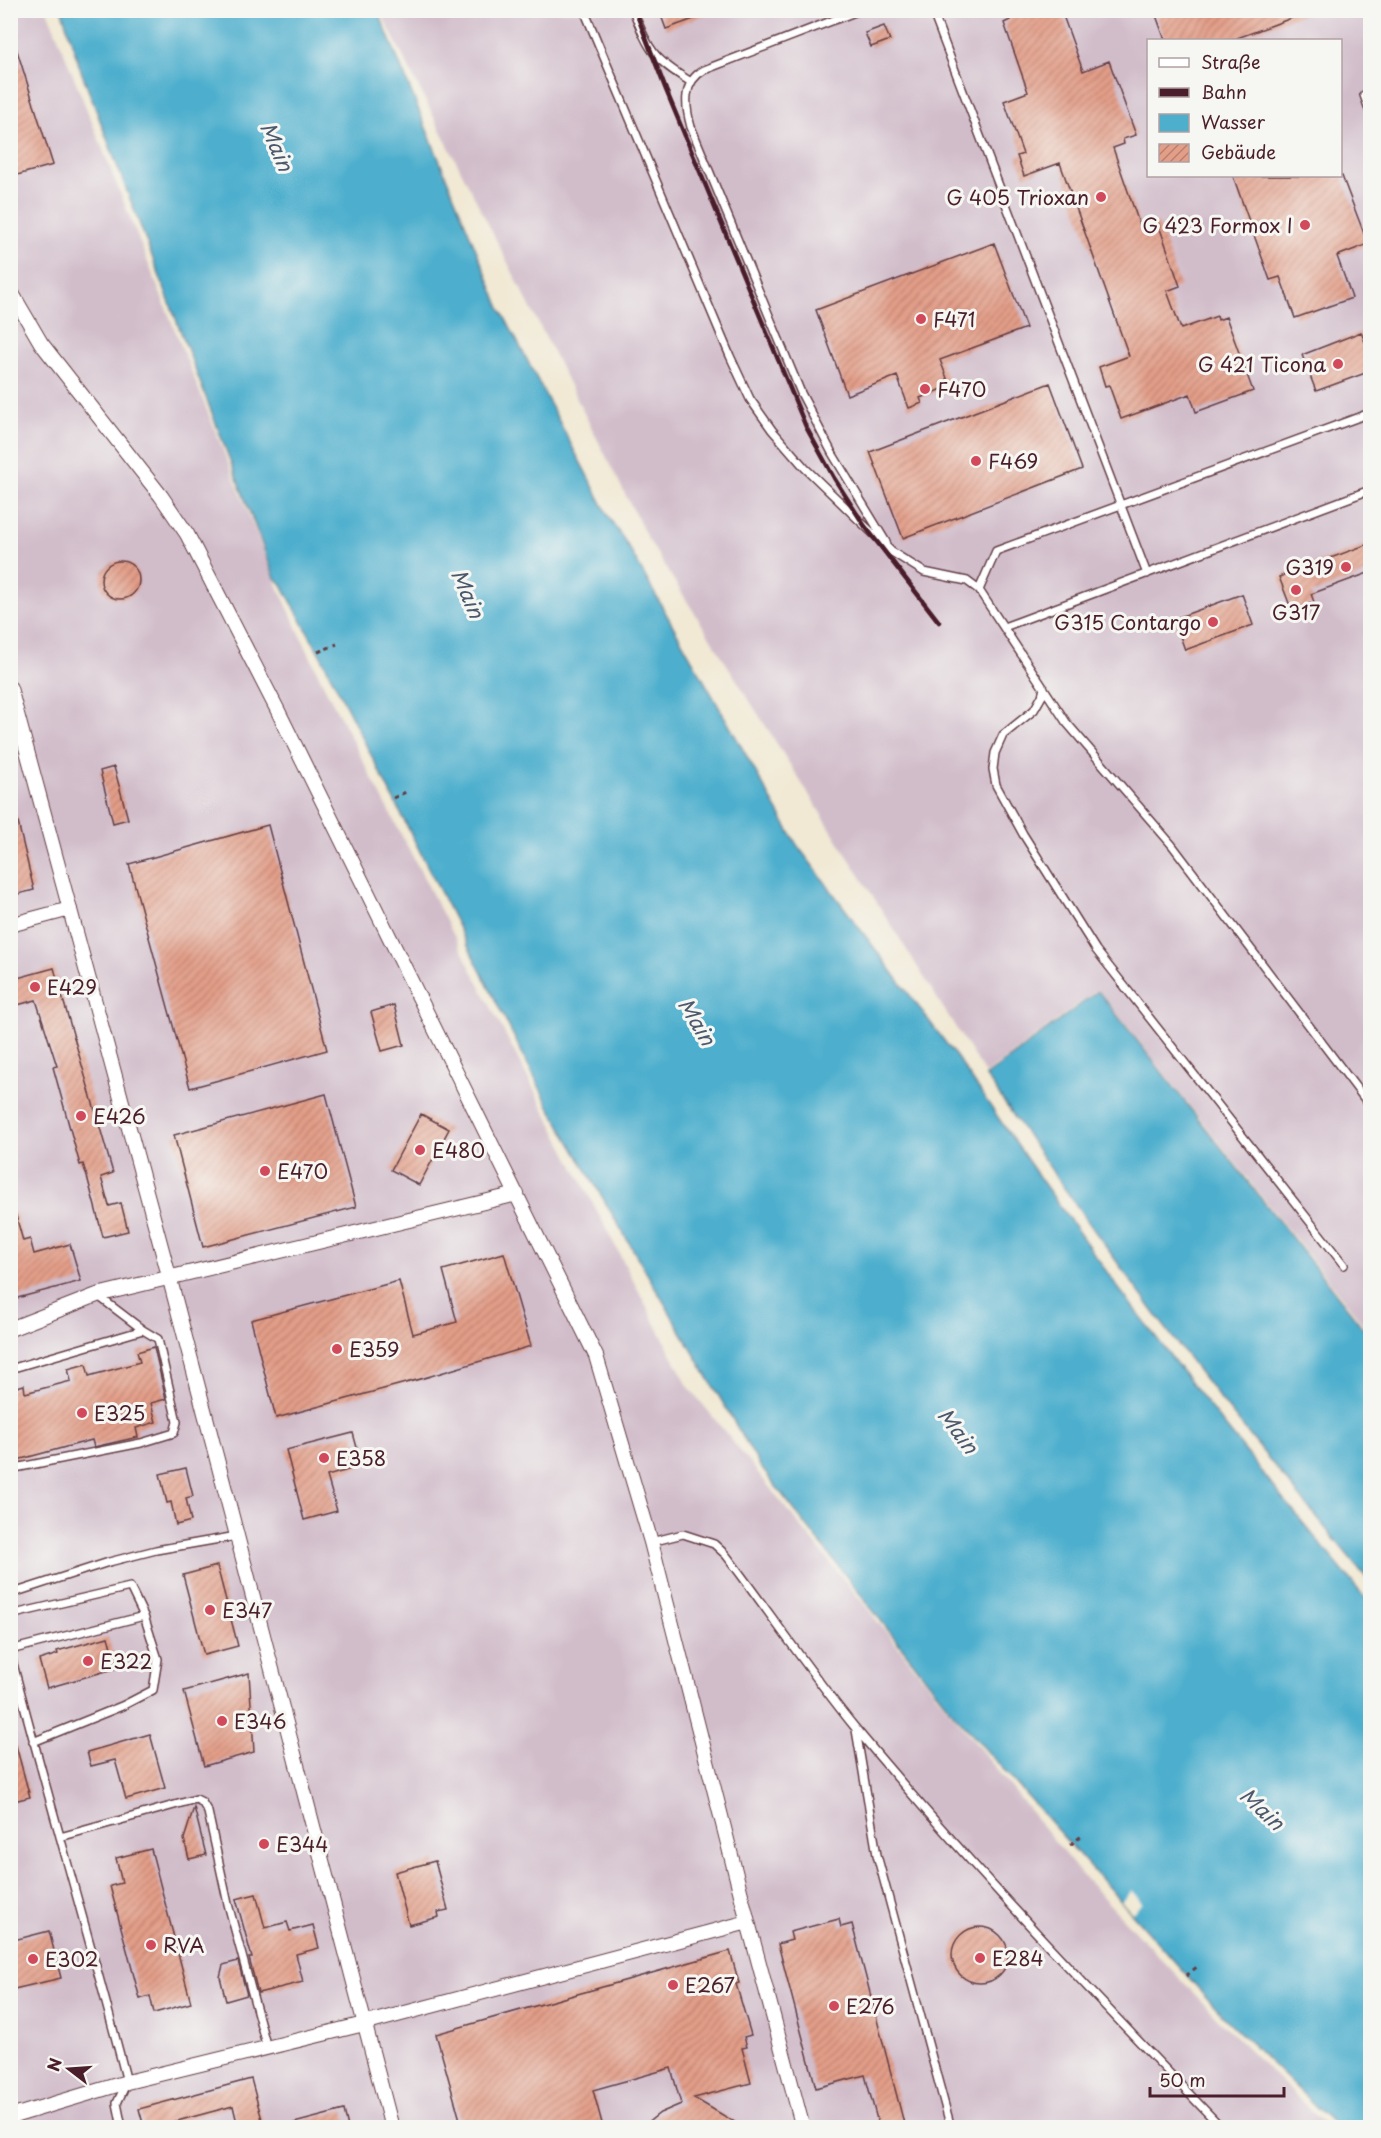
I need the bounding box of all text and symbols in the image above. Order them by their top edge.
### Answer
legend [1147,39,1342,177]
text: Straße [1201,48,1261,75]
text: Bahn [1201,78,1247,105]
text: Wasser [1201,108,1266,135]
water label: Main [253,116,303,177]
text: Gebäude [1201,138,1276,165]
place label: G 405 Trioxan [946,182,1089,212]
marker: G 405 Trioxan [1094,190,1108,204]
place label: G 423 Formox I [1142,210,1293,240]
marker: G 423 Formox I [1298,218,1312,232]
place label: F471 [933,304,975,334]
marker: F471 [914,312,928,326]
place label: G 421 Ticona [1198,349,1326,379]
marker: G 421 Ticona [1331,357,1345,371]
place label: F470 [937,374,986,404]
marker: F470 [918,382,932,396]
place label: F469 [988,446,1038,476]
marker: F469 [969,454,983,468]
place label: G319 [1285,552,1334,582]
marker: G319 [1339,560,1353,574]
water label: Main [444,563,494,624]
marker: G317 [1289,583,1303,597]
place label: G317 [1272,597,1320,627]
place label: G315 Contargo [1054,607,1201,637]
marker: G315 Contargo [1206,615,1220,629]
place label: E429 [47,972,97,1002]
marker: E429 [28,980,42,994]
water label: Main [671,991,726,1052]
place label: E426 [93,1101,146,1131]
marker: E426 [74,1109,88,1123]
place label: E480 [432,1135,485,1165]
marker: E480 [413,1143,427,1157]
place label: E470 [277,1156,328,1186]
marker: E470 [258,1164,272,1178]
place label: E359 [349,1334,400,1364]
marker: E359 [330,1342,344,1356]
place label: E325 [94,1398,145,1428]
water label: Main [931,1400,988,1461]
marker: E325 [75,1406,89,1420]
place label: E358 [336,1443,386,1473]
marker: E358 [317,1451,331,1465]
place label: E347 [222,1595,272,1625]
marker: E347 [203,1603,217,1617]
place label: E322 [100,1646,153,1676]
marker: E322 [81,1654,95,1668]
place label: E346 [234,1706,286,1736]
marker: E346 [215,1714,229,1728]
water label: Main [1234,1779,1293,1838]
place label: E344 [276,1829,329,1859]
marker: E344 [257,1837,271,1851]
place label: RVA [163,1930,205,1960]
marker: RVA [144,1938,158,1952]
place label: E284 [992,1943,1044,1973]
place label: E302 [45,1944,99,1974]
marker: E284 [973,1951,987,1965]
marker: E302 [26,1952,40,1966]
place label: E267 [685,1970,735,2000]
marker: E267 [666,1978,680,1992]
place label: E276 [846,1991,895,2021]
marker: E276 [827,1999,841,2013]
north arrow [39,2039,99,2099]
text: N [40,2055,67,2074]
scale bar [1150,2060,1284,2098]
text: 50 m [1159,2066,1206,2093]

